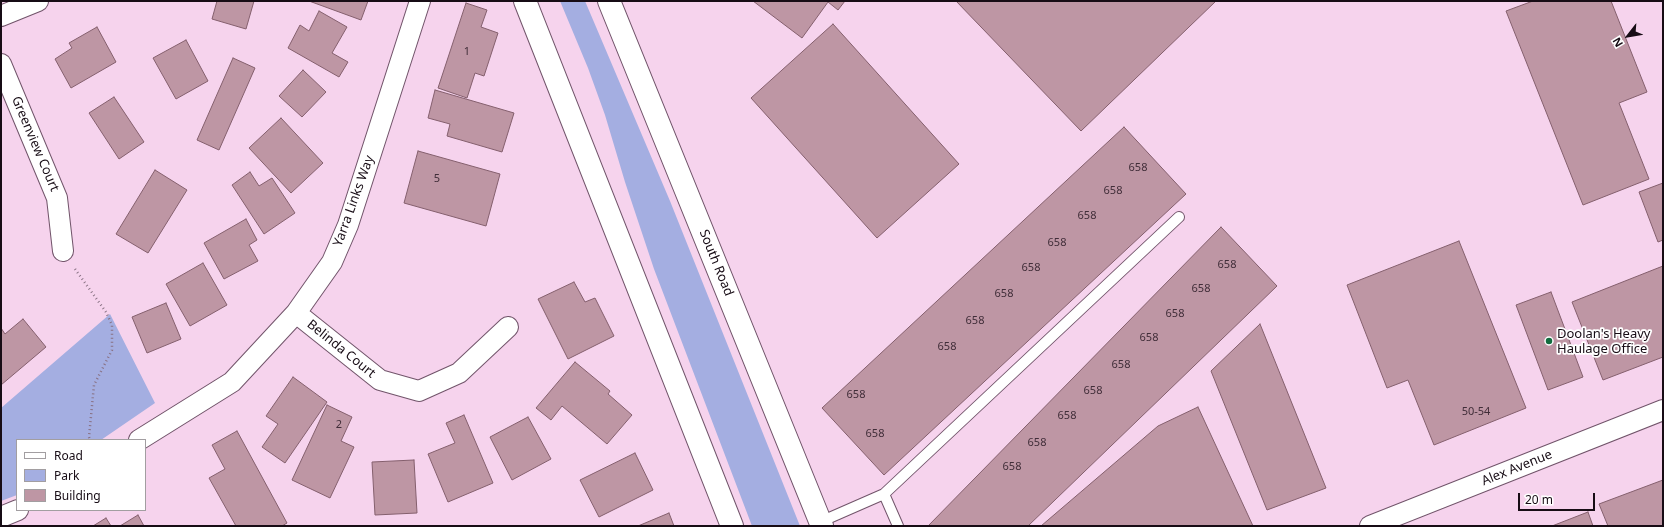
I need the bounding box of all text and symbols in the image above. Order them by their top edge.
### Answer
north arrow [1608,16,1648,56]
text: N [1609,35,1626,50]
house number: 1 [464,45,470,59]
street label: Greenview Court [8,94,62,194]
street label: Yarra Links Way [330,153,378,249]
house number: 658 [1129,161,1147,175]
house number: 5 [434,172,440,186]
house number: 658 [1104,184,1122,198]
house number: 658 [1078,209,1096,223]
street label: South Road [696,227,736,299]
house number: 658 [1048,236,1066,250]
house number: 658 [1218,258,1236,272]
house number: 658 [1022,261,1040,275]
house number: 658 [1192,282,1210,296]
house number: 658 [995,287,1013,301]
house number: 658 [1166,307,1184,321]
house number: 658 [966,314,984,328]
street label: Belinda Court [304,317,378,381]
place label: Doolan's Heavy Haulage Office [1557,326,1650,357]
house number: 658 [1140,331,1158,345]
marker: Doolan's Heavy Haulage Office [1544,336,1554,346]
house number: 658 [938,340,956,354]
house number: 658 [1112,358,1130,372]
house number: 658 [1084,384,1102,398]
house number: 658 [847,388,865,402]
house number: 50-54 [1462,405,1490,419]
house number: 658 [1058,409,1076,423]
house number: 2 [336,418,342,432]
house number: 658 [866,427,884,441]
house number: 658 [1028,436,1046,450]
legend [16,439,146,511]
text: Road [54,447,83,464]
street label: Alex Avenue [1479,447,1555,489]
house number: 658 [1003,460,1021,474]
text: Park [54,467,79,484]
scale bar [1520,485,1597,511]
text: Building [54,487,101,504]
text: 20 m [1525,491,1553,508]

